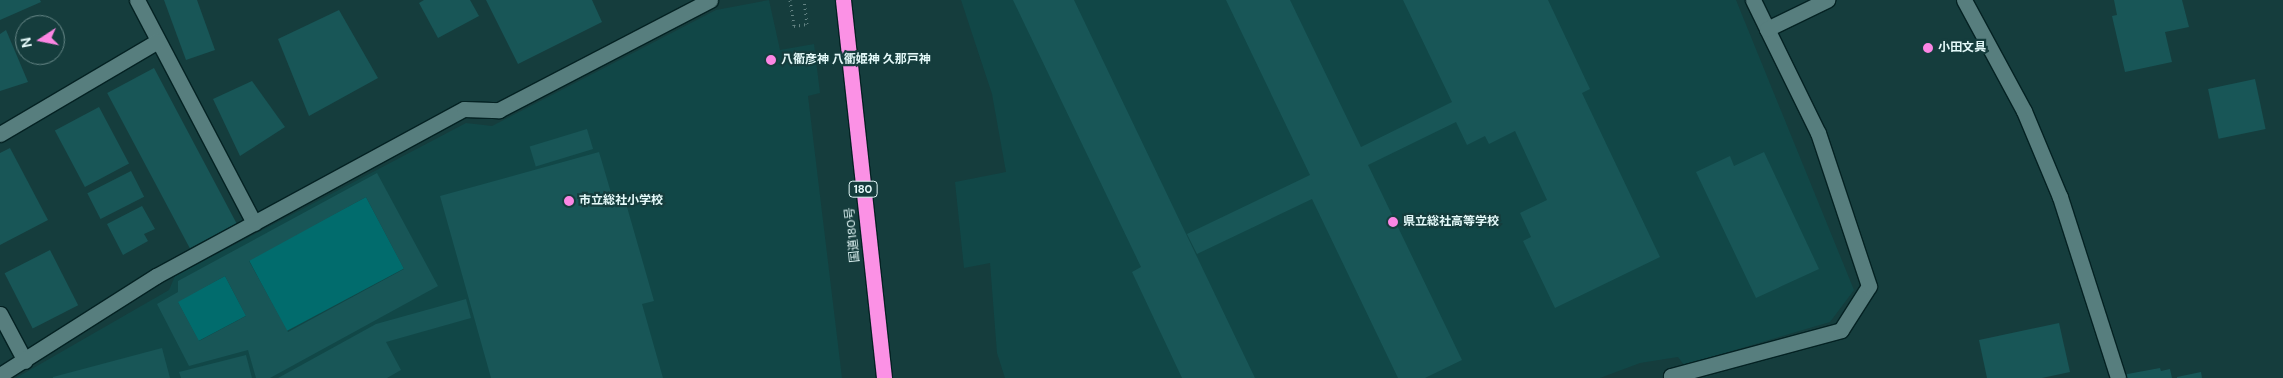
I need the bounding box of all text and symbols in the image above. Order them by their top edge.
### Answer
north arrow [15,15,65,65]
text: N [16,36,36,49]
place label: 小田文具 [1938,41,1986,55]
marker: 小田文具 [1922,42,1934,54]
place label: 八衢彦神 八衢姫神 久那戸神 [781,53,931,67]
marker: 八衢彦神 八衢姫神 久那戸神 [765,54,777,66]
road number: 180 [848,180,878,198]
place label: 市立総社小学校 [579,194,663,208]
marker: 市立総社小学校 [563,195,575,207]
street label: 国道180号 [843,207,863,263]
place label: 県立総社高等学校 [1403,215,1499,229]
marker: 県立総社高等学校 [1387,216,1399,228]

